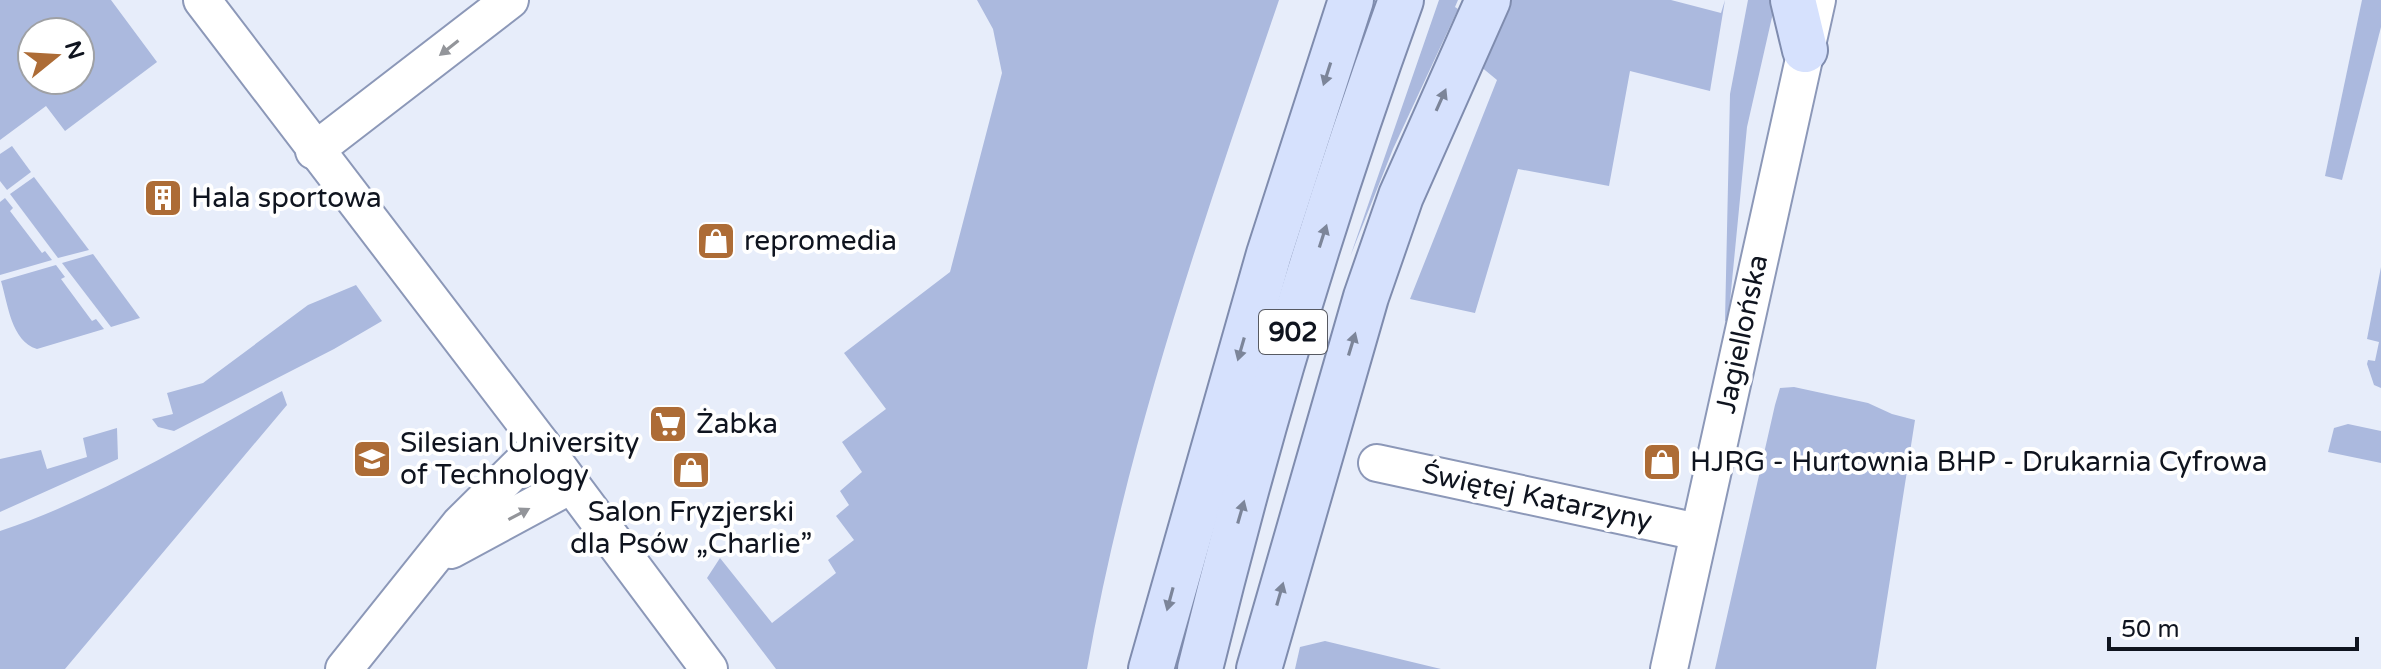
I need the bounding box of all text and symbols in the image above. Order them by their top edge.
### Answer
north arrow [16,16,96,96]
text: N [59,38,89,63]
one-way arrow [439,39,459,55]
one-way arrow [1320,62,1332,86]
one-way arrow [1434,88,1448,112]
building icon: Hala sportowa [142,177,184,219]
place label: Hala sportowa [191,181,382,215]
shop icon: repromedia [695,220,737,262]
place label: repromedia [744,224,897,258]
one-way arrow [1318,224,1330,248]
street label: Jagiellońska [1709,252,1775,416]
road number: 902 [1259,310,1327,354]
one-way arrow [1346,332,1359,356]
one-way arrow [1234,338,1247,362]
supermarket icon: Żabka [647,403,689,445]
place label: Żabka [696,407,778,441]
place label: Silesian University of Technology [400,426,639,492]
school or university icon: Silesian University of Technology [351,438,393,480]
shop icon: HJRG - Hurtownia BHP - Drukarnia Cyfrowa [1641,441,1683,483]
place label: HJRG - Hurtownia BHP - Drukarnia Cyfrowa [1690,445,2267,479]
shop icon: Salon Fryzjerski dla Psów „Charlie” [670,449,712,491]
street label: Świętej Katarzyny [1419,456,1655,538]
place label: Salon Fryzjerski dla Psów „Charlie” [570,495,812,561]
one-way arrow [1235,500,1248,524]
one-way arrow [507,507,530,520]
one-way arrow [1274,581,1287,605]
one-way arrow [1163,587,1175,612]
scale bar [2109,601,2357,651]
text: 50 m [2121,615,2179,644]

